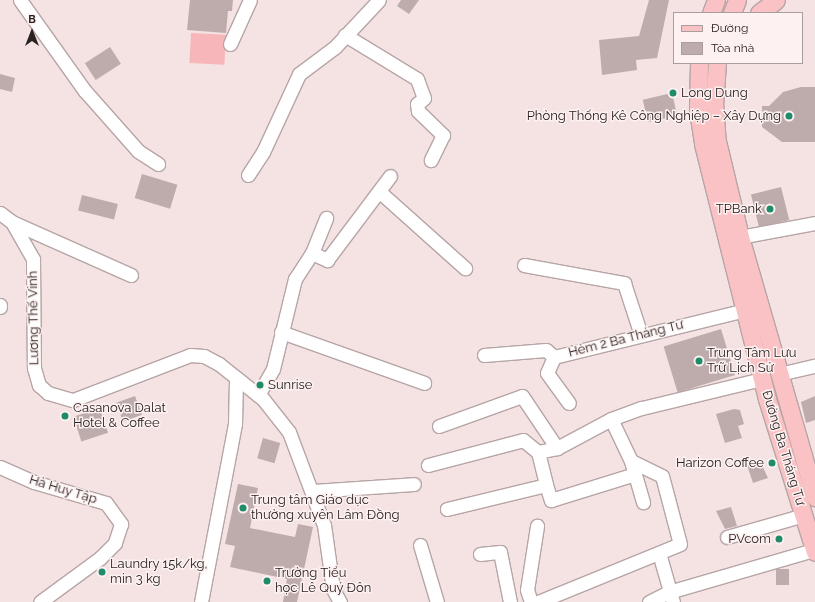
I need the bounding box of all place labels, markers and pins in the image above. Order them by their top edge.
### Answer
place label: Long Dung [681,85,748,101]
marker: Long Dung [668,88,678,98]
place label: Phòng Thống Kê Công Nghiệp – Xây Dựng [526,108,781,124]
marker: Phòng Thống Kê Công Nghiệp – Xây Dựng [784,111,794,121]
place label: TPBank [716,201,762,217]
marker: TPBank [765,204,775,214]
place label: Trung Tâm Lưu Trữ Lịch Sử [707,346,797,377]
marker: Trung Tâm Lưu Trữ Lịch Sử [694,356,704,366]
place label: Sunrise [268,377,312,393]
marker: Sunrise [255,380,265,390]
place label: Casanova Dalat Hotel & Coffee [73,401,166,432]
marker: Casanova Dalat Hotel & Coffee [60,411,70,421]
place label: Harizon Coffee [676,455,764,471]
marker: Harizon Coffee [767,458,777,468]
place label: Trung tâm Giáo dục thường xuyên Lâm Đồng [251,493,400,524]
marker: Trung tâm Giáo dục thường xuyên Lâm Đồng [238,503,248,513]
place label: PVcom [728,531,771,547]
marker: PVcom [774,534,784,544]
place label: Laundry 15k/kg, min 3 kg [110,557,208,588]
place label: Trường Tiểu học Lê Quý Đôn [275,566,372,597]
marker: Laundry 15k/kg, min 3 kg [97,567,107,577]
marker: Trường Tiểu học Lê Quý Đôn [262,576,272,586]

